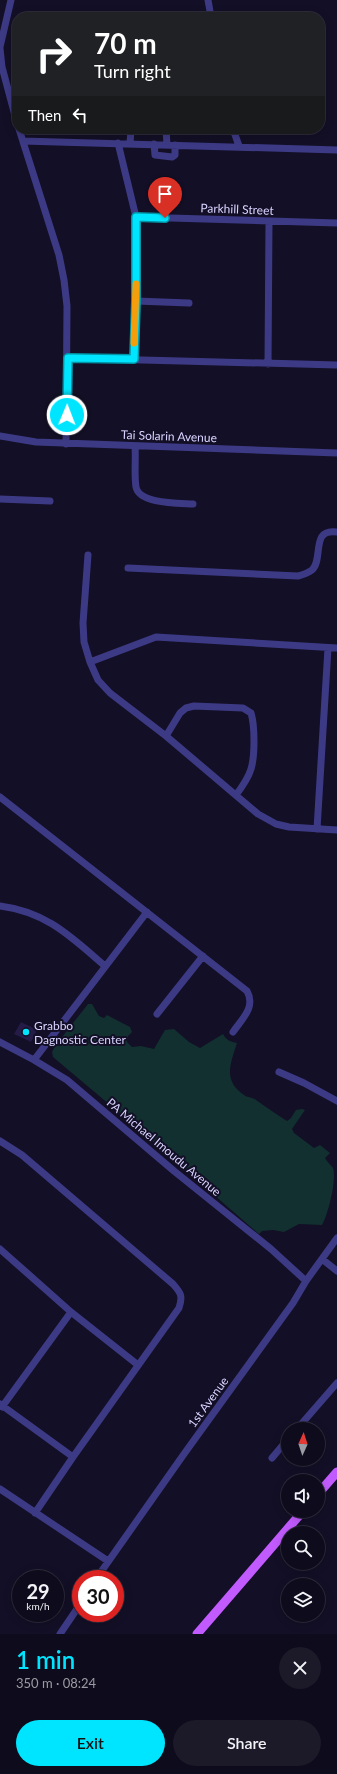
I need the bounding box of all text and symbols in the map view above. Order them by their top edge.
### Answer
text: 70 m [94,26,157,60]
icon: right [28,28,80,80]
text: Turn right [94,60,171,82]
icon: left [69,104,91,126]
text: Then [28,106,61,124]
pin [148,177,182,218]
icon: arrive [154,183,176,205]
street label: Parkhill Street [200,200,275,218]
position arrow [46,394,88,436]
street label: Tai Solarin Avenue [121,427,217,445]
place label: Grabbo Dagnostic Center [34,1018,127,1047]
marker: Grabbo Dagnostic Center [21,1027,31,1037]
street label: PA Michael Imoudu Avenue [104,1095,224,1199]
street label: 1st Avenue [185,1374,231,1430]
north arrow [281,1422,325,1466]
map controls [281,1422,325,1622]
button: sound [281,1474,325,1518]
button: search [281,1526,325,1570]
speed limit sign: 30 [72,1570,124,1622]
button: layers [281,1578,325,1622]
text: 29 [26,1579,50,1603]
text: km/h [26,1600,50,1612]
text: 1 min [16,1645,75,1674]
button: close [279,1647,321,1689]
text: 350 m · 08:24 [16,1675,96,1691]
button: Exit [16,1720,165,1766]
button: Share [173,1720,321,1766]

